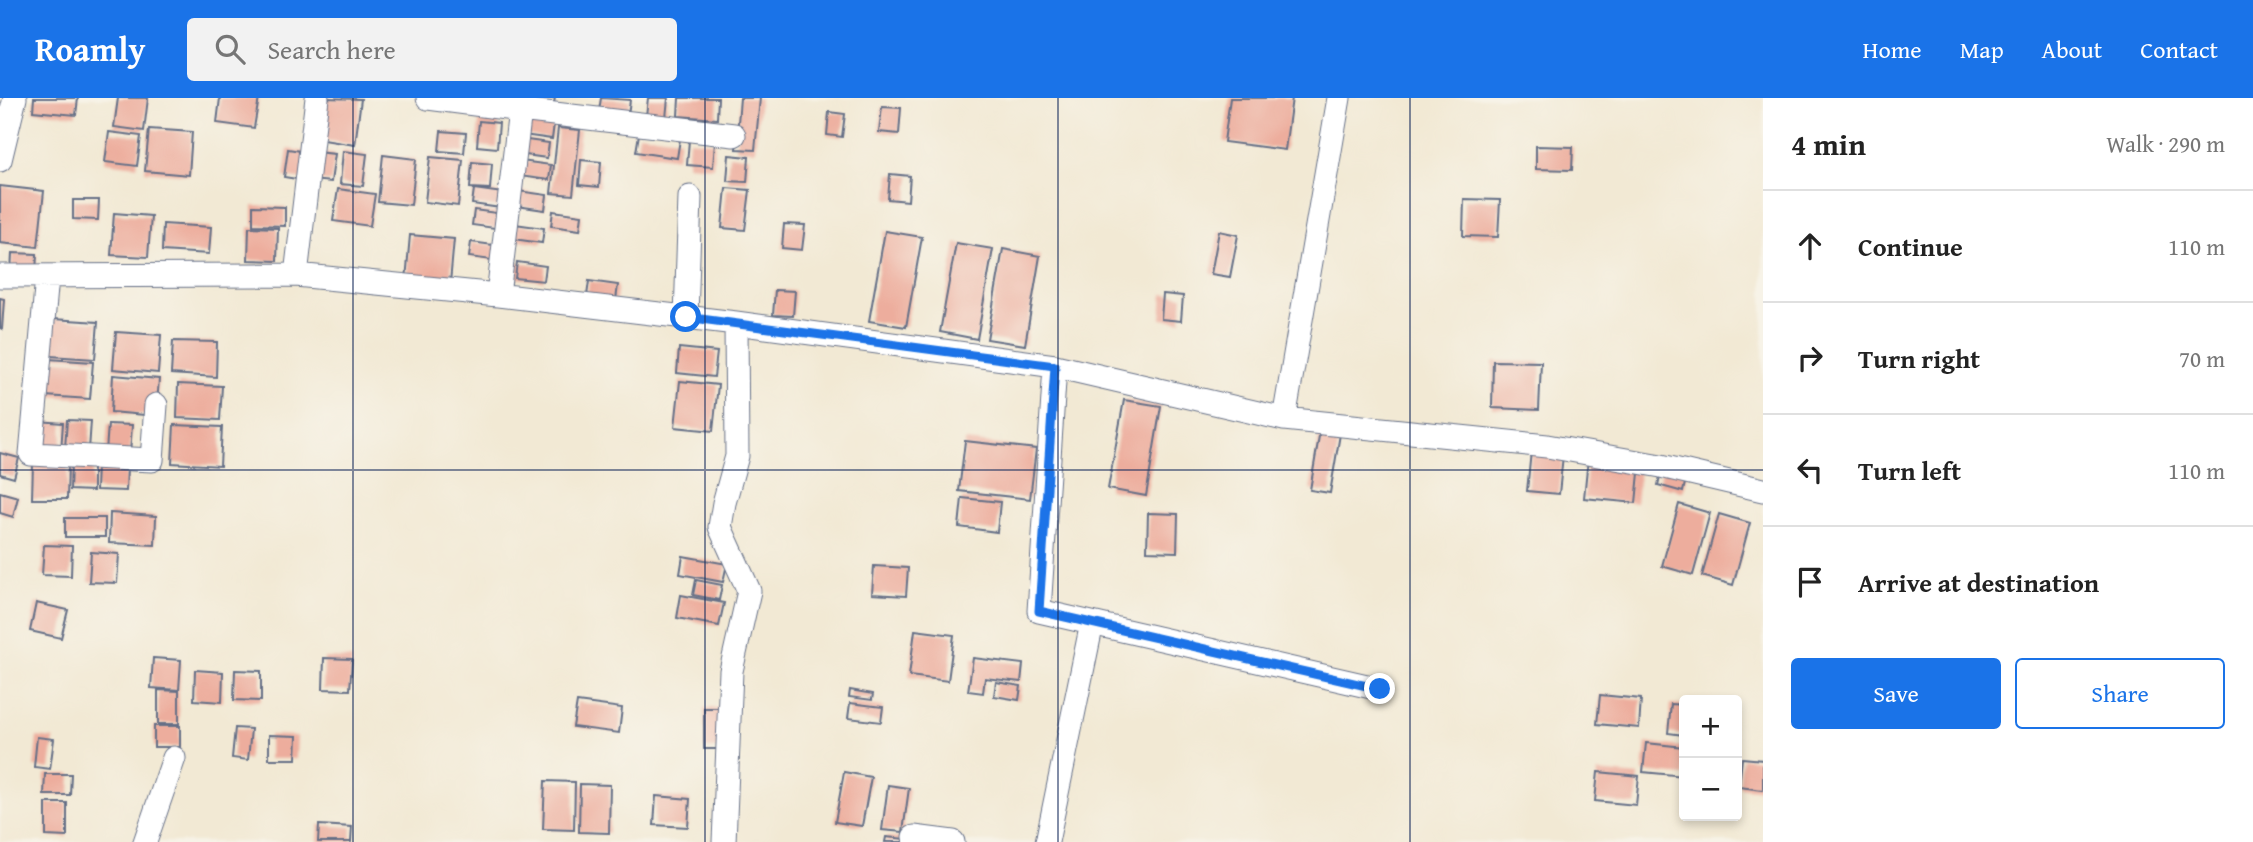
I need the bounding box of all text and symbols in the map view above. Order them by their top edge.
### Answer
search box [187,18,677,81]
text: Roamly [35,25,145,73]
icon: search [211,30,249,68]
text: Search here [267,30,396,69]
text: Home [1863,32,1922,67]
text: Map [1960,32,2004,67]
text: About [2042,32,2102,67]
text: Contact [2140,32,2218,67]
text: 4 min [1791,122,1866,166]
text: Walk · 290 m [2106,127,2225,160]
icon: ahead [1791,227,1829,265]
text: Continue [1858,227,1963,266]
text: 110 m [2168,230,2225,263]
route start [670,301,701,332]
icon: right [1791,339,1829,377]
text: Turn right [1858,339,1980,378]
text: 70 m [2179,342,2225,375]
icon: left [1791,451,1829,489]
text: Turn left [1858,451,1961,490]
text: 110 m [2168,454,2225,487]
icon: arrive [1791,563,1829,601]
text: Arrive at destination [1858,563,2099,602]
button: Save [1791,658,2001,729]
button: Share [2015,658,2225,729]
route end [1364,673,1395,704]
map controls [1679,695,1742,821]
button: + [1679,695,1742,758]
button: − [1679,758,1742,821]

